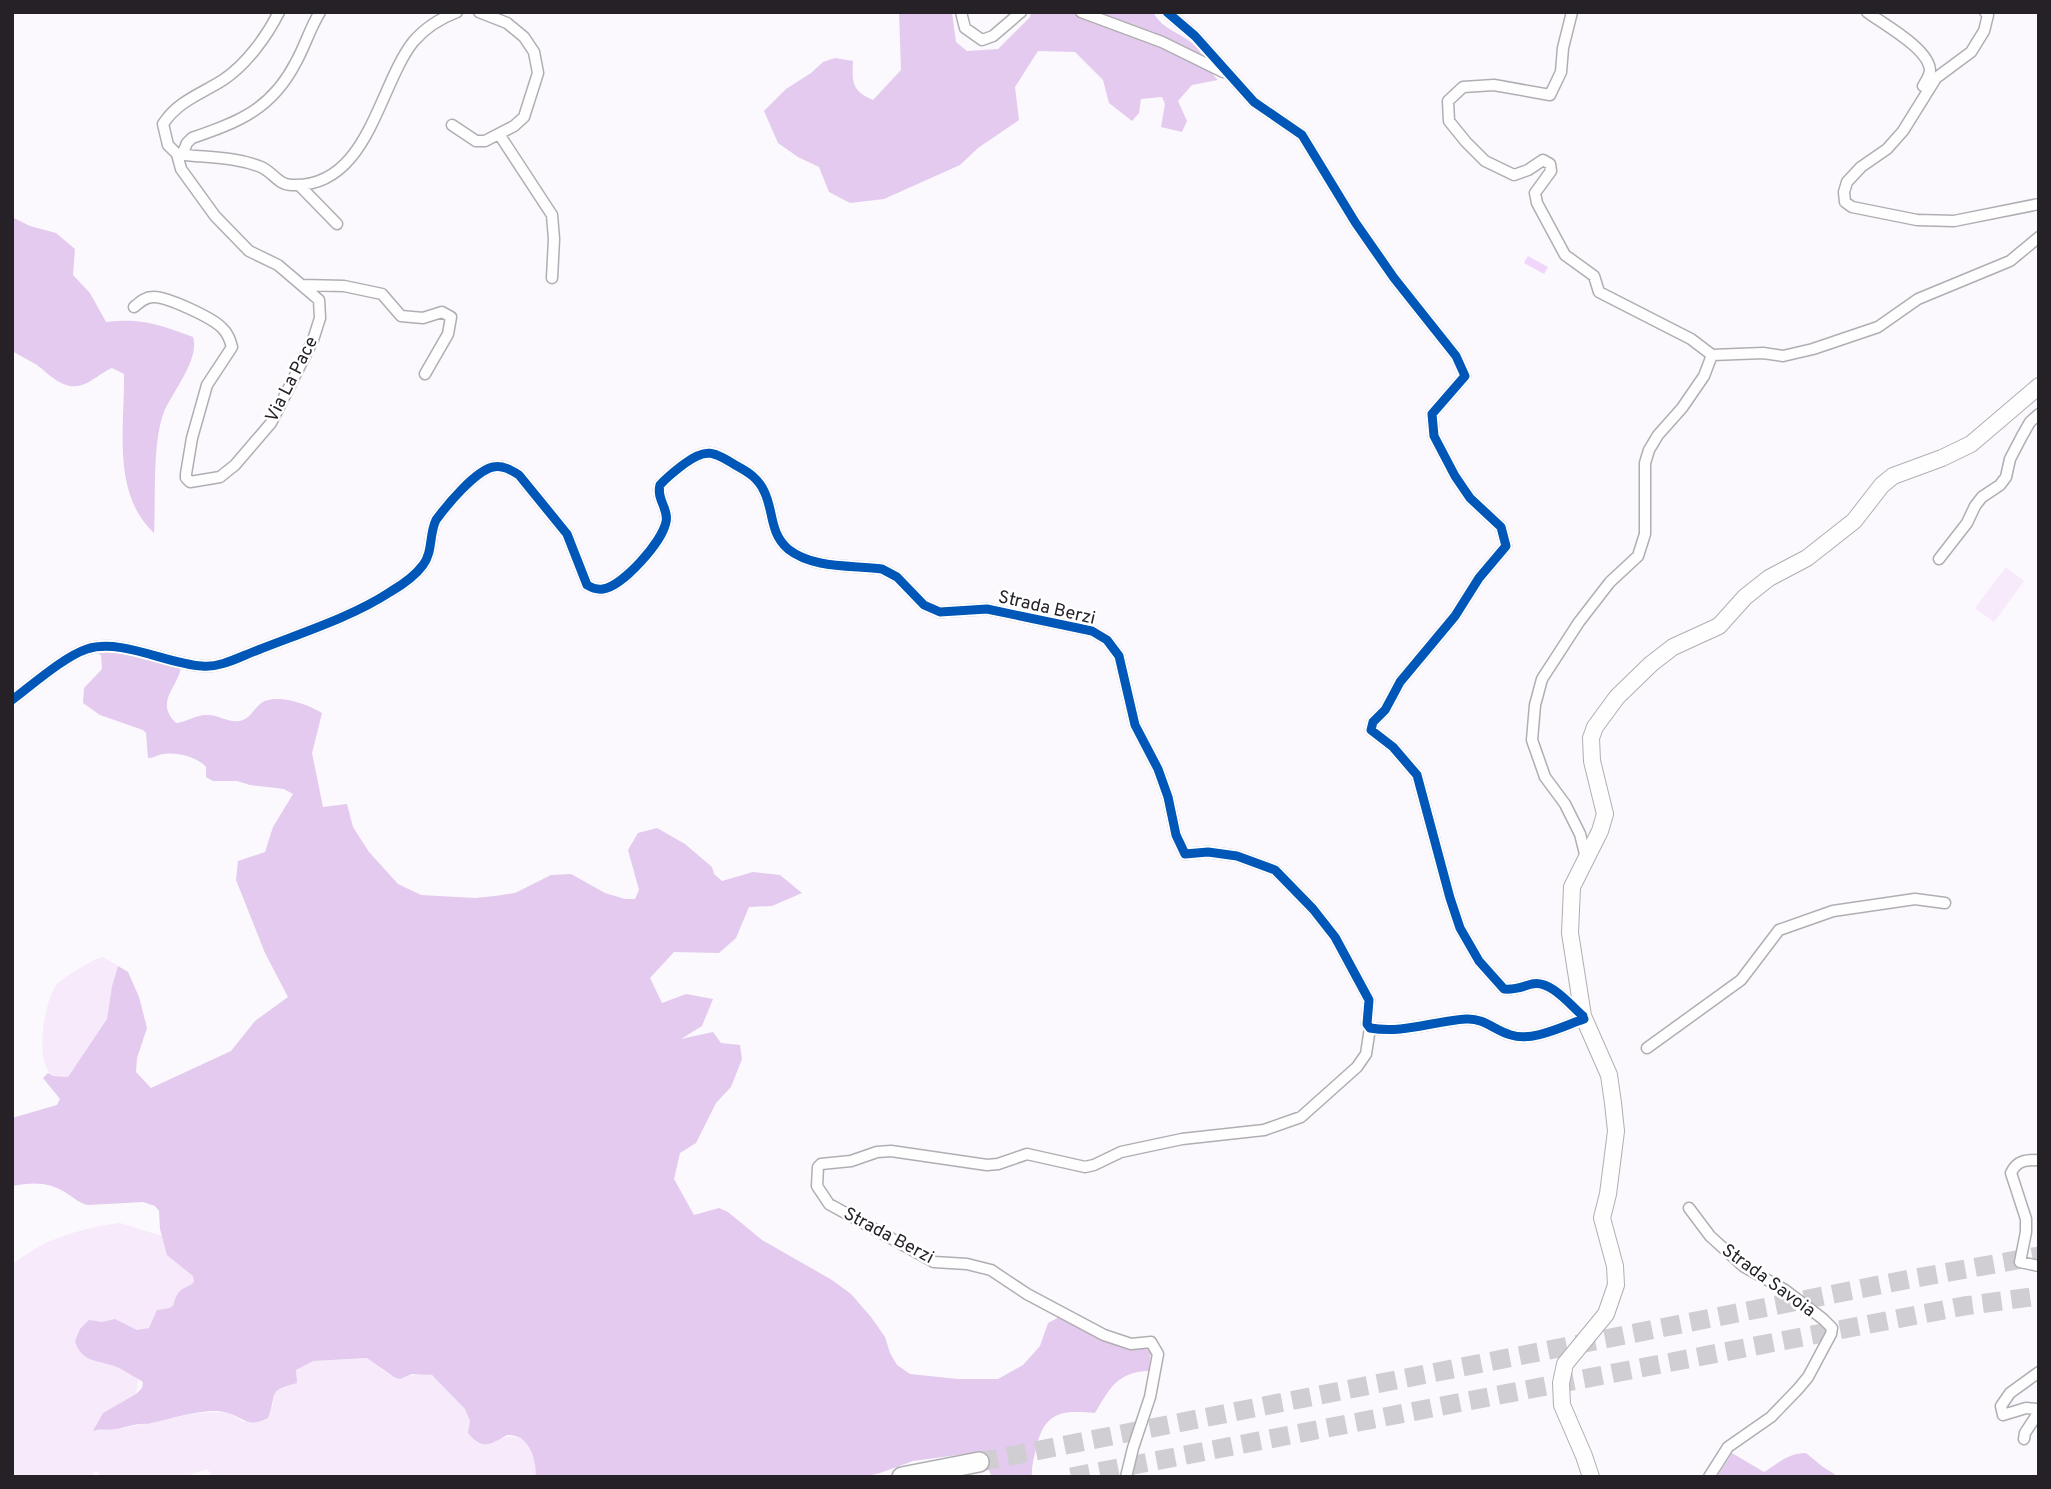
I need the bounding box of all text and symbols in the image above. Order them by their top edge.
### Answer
street label: Via La Pace [261,333,324,426]
street label: Strada Berzi [996,586,1098,631]
street label: Strada Berzi [839,1203,937,1270]
street label: Strada Savoia [1717,1239,1820,1323]

